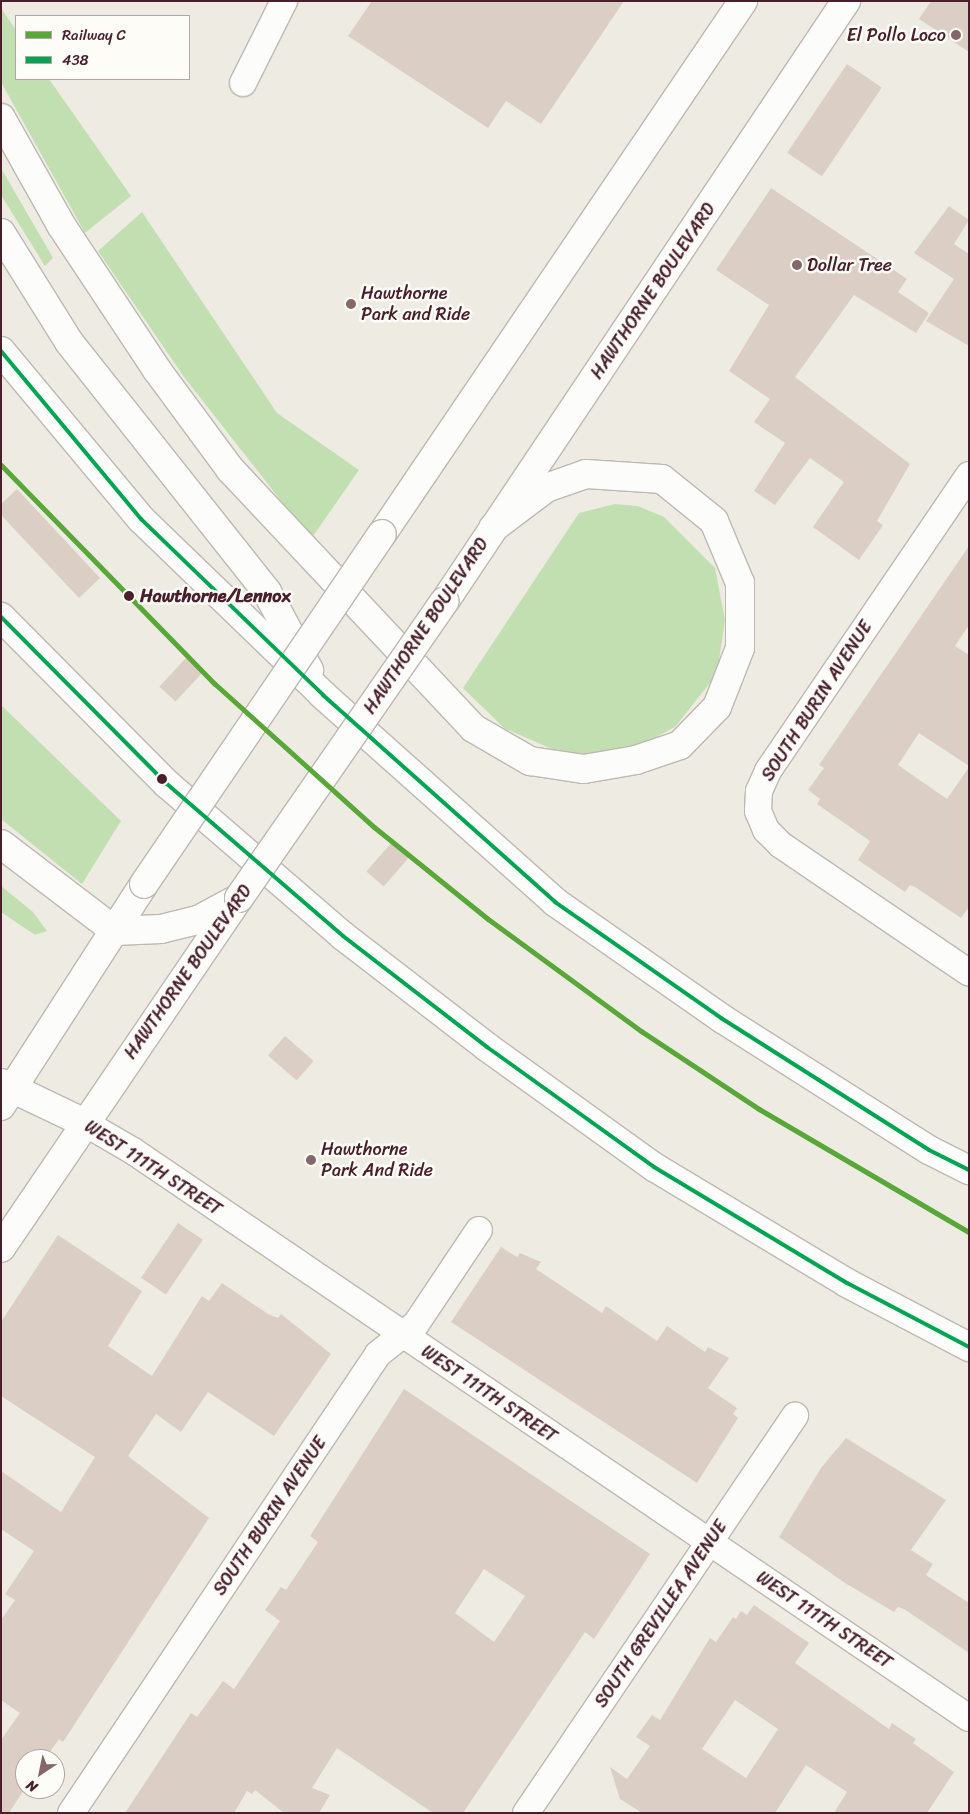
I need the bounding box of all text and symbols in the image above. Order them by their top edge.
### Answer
legend [15,15,190,80]
text: Railway C [62,22,126,48]
place label: El Pollo Loco [846,24,946,46]
marker: El Pollo Loco [950,29,962,41]
text: 438 [62,47,89,73]
street label: HAWTHORNE BOULEVARD [586,199,720,383]
place label: Dollar Tree [807,254,893,276]
marker: Dollar Tree [791,259,803,271]
place label: Hawthorne Park and Ride [361,283,470,326]
marker: Hawthorne Park and Ride [345,298,357,310]
street label: HAWTHORNE BOULEVARD [359,534,493,718]
place label: Hawthorne/Lennox [140,585,291,607]
marker: Hawthorne/Lennox [122,589,136,603]
street label: SOUTH BURIN AVENUE [757,617,877,785]
unlabelled marker [157,774,167,784]
street label: HAWTHORNE BOULEVARD [120,881,256,1063]
street label: WEST 111TH STREET [80,1115,226,1221]
place label: Hawthorne Park And Ride [321,1139,433,1182]
marker: Hawthorne Park And Ride [305,1154,317,1166]
street label: WEST 111TH STREET [416,1340,562,1448]
street label: SOUTH BURIN AVENUE [209,1433,331,1599]
street label: SOUTH GREVILLEA AVENUE [591,1517,731,1711]
street label: WEST 111TH STREET [751,1566,897,1674]
north arrow [15,1749,65,1799]
text: N [21,1773,43,1799]

